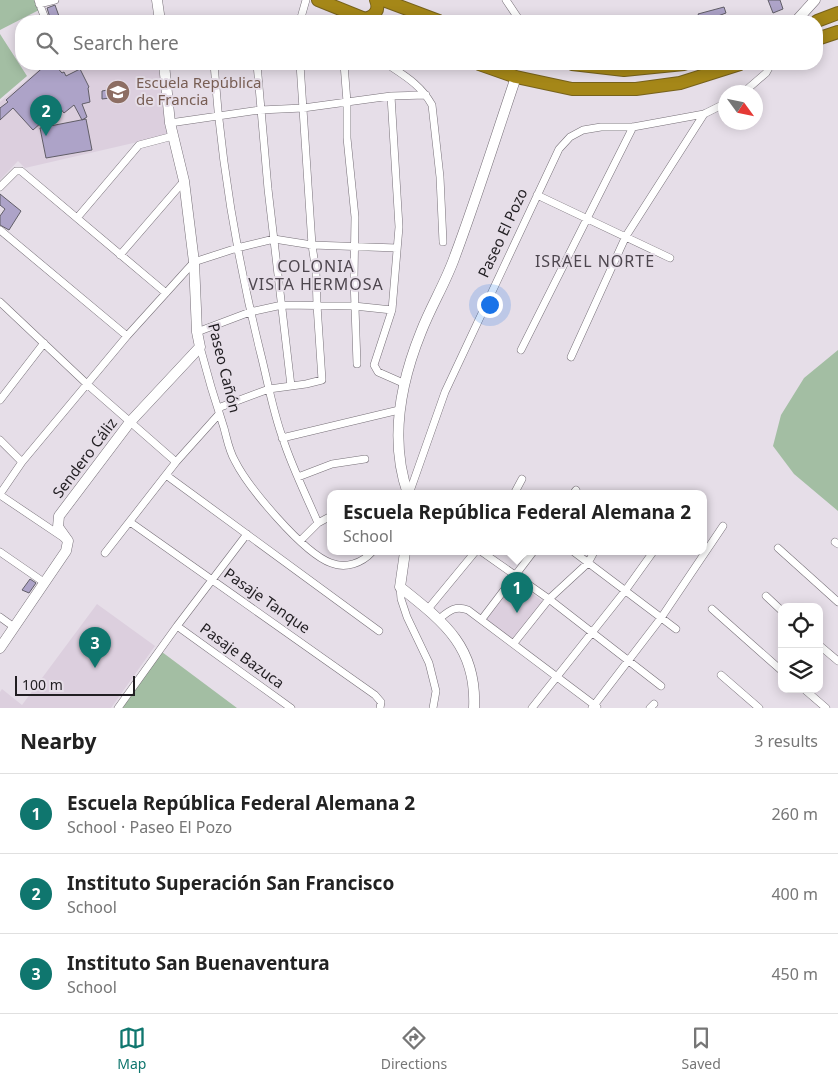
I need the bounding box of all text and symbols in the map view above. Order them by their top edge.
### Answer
search box [15,15,823,70]
icon: search [33,29,61,57]
text: Search here [73,30,179,56]
place label: Escuela República de Francia [136,72,262,109]
school or university icon: Escuela República de Francia [105,79,131,105]
north arrow [718,85,763,130]
pin: 2 [30,95,62,136]
street label: Paseo El Pozo [473,185,532,280]
district label: ISRAEL NORTE [535,250,655,272]
district label: COLONIA VISTA HERMOSA [248,255,384,295]
your location [477,292,503,318]
street label: Paseo Cañón [204,321,246,415]
street label: Sendero Cáliz [48,413,121,501]
popup [327,490,707,555]
text: Escuela República Federal Alemana 2 [343,499,691,525]
text: School [343,525,393,547]
street label: Pasaje Tanque [220,563,315,637]
pin: 1 [501,572,533,613]
map controls [778,603,823,693]
button: locate [778,603,823,648]
street label: Pasaje Bazuca [196,618,289,693]
pin: 3 [79,627,111,668]
button: layers [778,648,823,693]
scale bar [15,673,135,696]
text: 100 m [22,675,63,694]
text: Nearby [20,727,96,755]
text: 3 results [754,730,818,752]
text: Escuela República Federal Alemana 2 [67,790,415,816]
text: 1 [31,803,41,825]
text: 260 m [771,803,818,825]
text: School · Paseo El Pozo [67,816,232,838]
text: Instituto Superación San Francisco [67,870,394,896]
text: 2 [31,883,41,905]
text: 400 m [771,883,818,905]
text: School [67,896,117,918]
text: Instituto San Buenaventura [67,950,330,976]
text: 3 [31,963,41,985]
text: 450 m [771,963,818,985]
text: School [67,976,117,998]
tab: Map [117,1024,146,1073]
tab: Directions [381,1024,447,1073]
tab: Saved [682,1024,721,1073]

